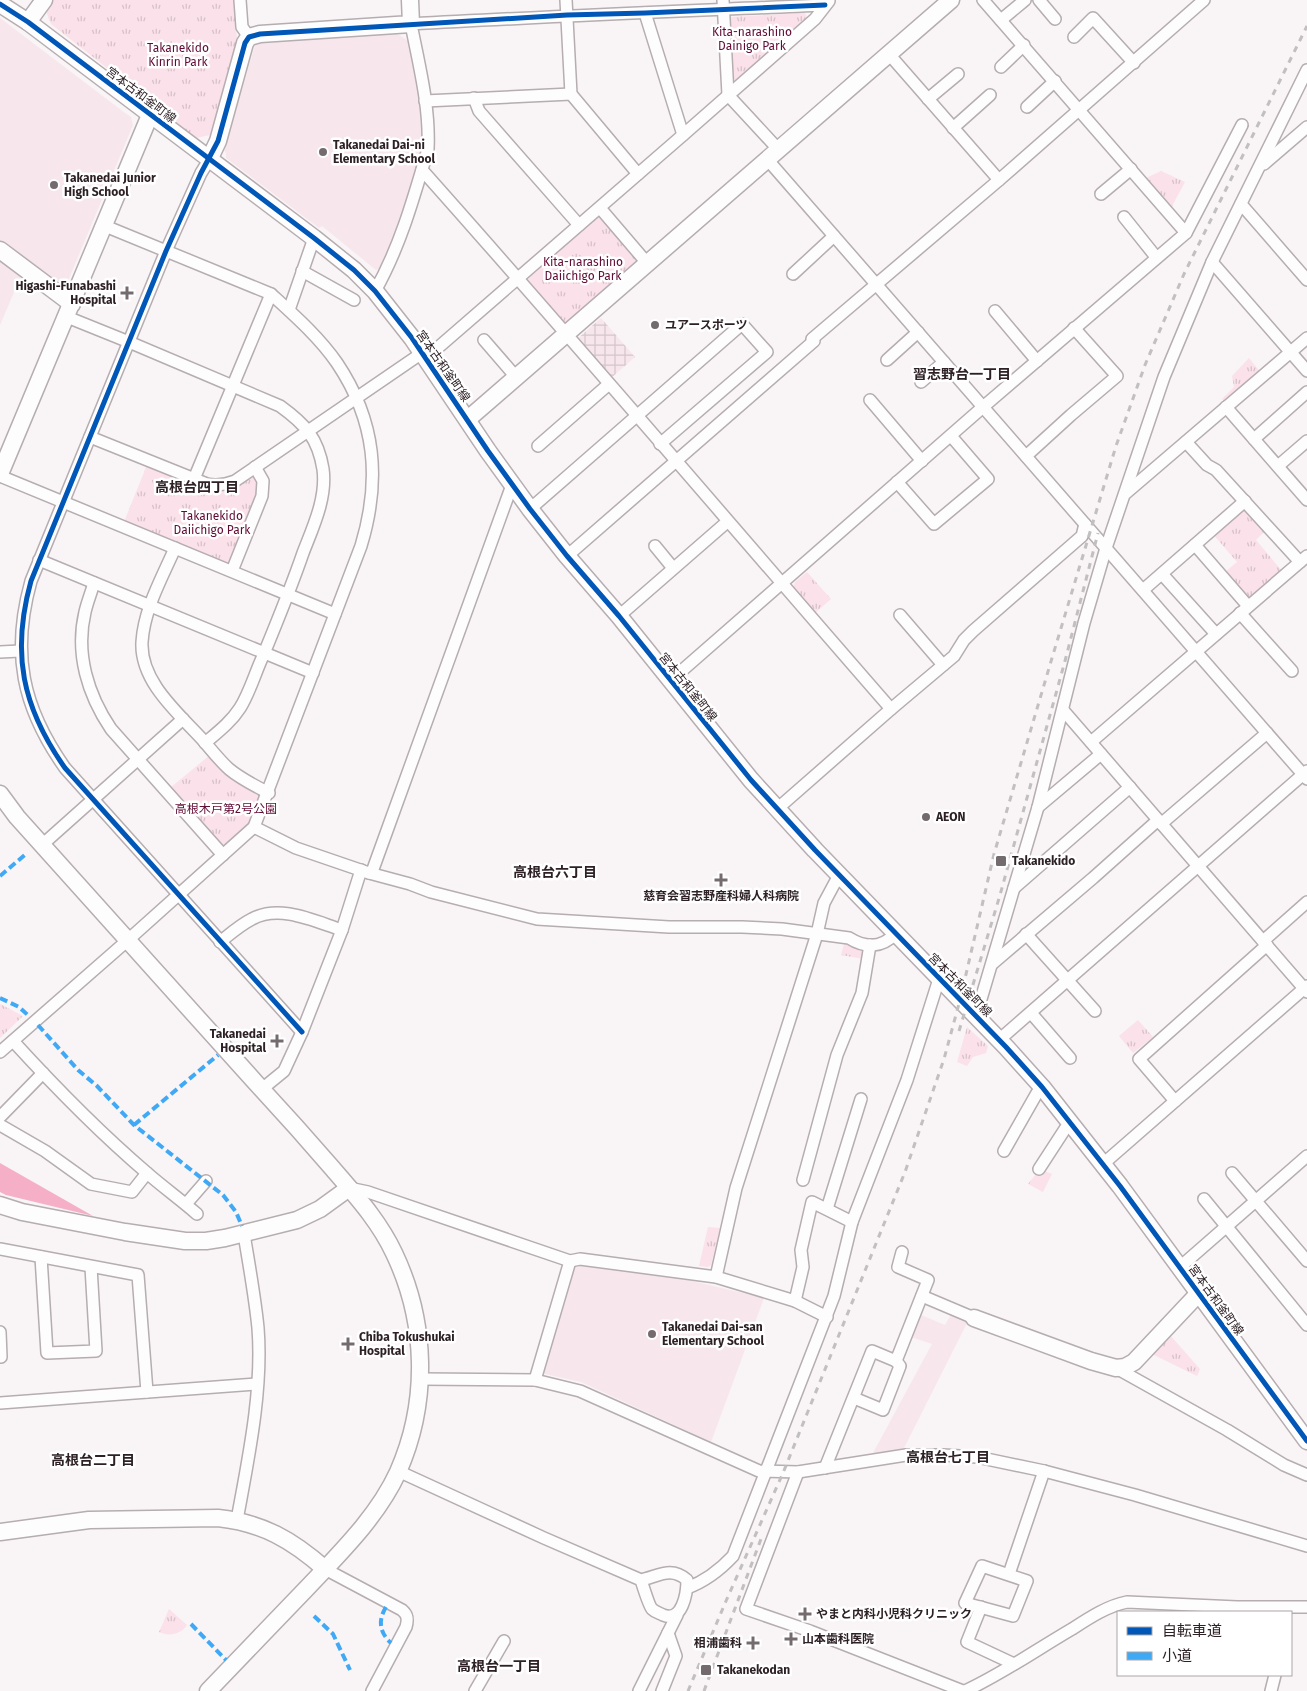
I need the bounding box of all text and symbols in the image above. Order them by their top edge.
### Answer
park label: Kita-narashino Dainigo Park [712,25,792,53]
park label: Takanekido Kinrin Park [147,41,209,69]
street label: 宮本古和釜町線 [103,64,179,126]
place label: Takanedai Dai-ni Elementary School [333,138,436,166]
marker: Takanedai Dai-ni Elementary School [317,146,329,158]
place label: Takanedai Junior High School [64,171,156,199]
marker: Takanedai Junior High School [48,179,60,191]
park label: Kita-narashino Daiichigo Park [543,255,623,283]
place label: Higashi-Funabashi Hospital [15,279,116,307]
marker: Higashi-Funabashi Hospital [120,286,134,300]
place label: ユアースポーツ [665,318,747,332]
marker: ユアースポーツ [649,319,661,331]
street label: 宮本古和釜町線 [413,328,473,404]
district label: 習志野台一丁目 [913,366,1011,383]
district label: 高根台四丁目 [155,479,239,496]
park label: Takanekido Daiichigo Park [174,509,251,537]
street label: 宮本古和釜町線 [656,650,720,724]
park label: 高根木戸第2号公園 [175,802,277,816]
place label: AEON [935,810,966,824]
marker: AEON [920,811,932,823]
marker: Takanekido [994,854,1008,868]
place label: Takanekido [1012,854,1075,868]
district label: 高根台六丁目 [513,864,597,881]
marker: 慈育会習志野産科婦人科病院 [714,873,728,887]
place label: 慈育会習志野産科婦人科病院 [643,889,799,903]
street label: 宮本古和釜町線 [925,950,995,1020]
place label: Takanedai Hospital [210,1027,266,1055]
marker: Takanedai Hospital [270,1034,284,1048]
street label: 宮本古和釜町線 [1186,1262,1246,1338]
place label: Takanedai Dai-san Elementary School [662,1320,765,1348]
marker: Takanedai Dai-san Elementary School [646,1328,658,1340]
place label: Chiba Tokushukai Hospital [359,1330,455,1358]
marker: Chiba Tokushukai Hospital [341,1337,355,1351]
district label: 高根台七丁目 [906,1449,990,1466]
district label: 高根台二丁目 [51,1452,135,1469]
marker: やまと内科小児科クリニック [798,1607,812,1621]
place label: やまと内科小児科クリニック [816,1607,972,1621]
legend [1117,1611,1292,1676]
text: 自転車道 [1162,1622,1222,1640]
marker: 山本歯科医院 [784,1632,798,1646]
place label: 山本歯科医院 [802,1632,874,1646]
place label: 相浦歯科 [694,1636,742,1650]
marker: 相浦歯科 [746,1636,760,1650]
text: 小道 [1162,1647,1192,1665]
district label: 高根台一丁目 [457,1658,541,1675]
marker: Takanekodan [699,1663,713,1677]
place label: Takanekodan [717,1663,790,1677]

